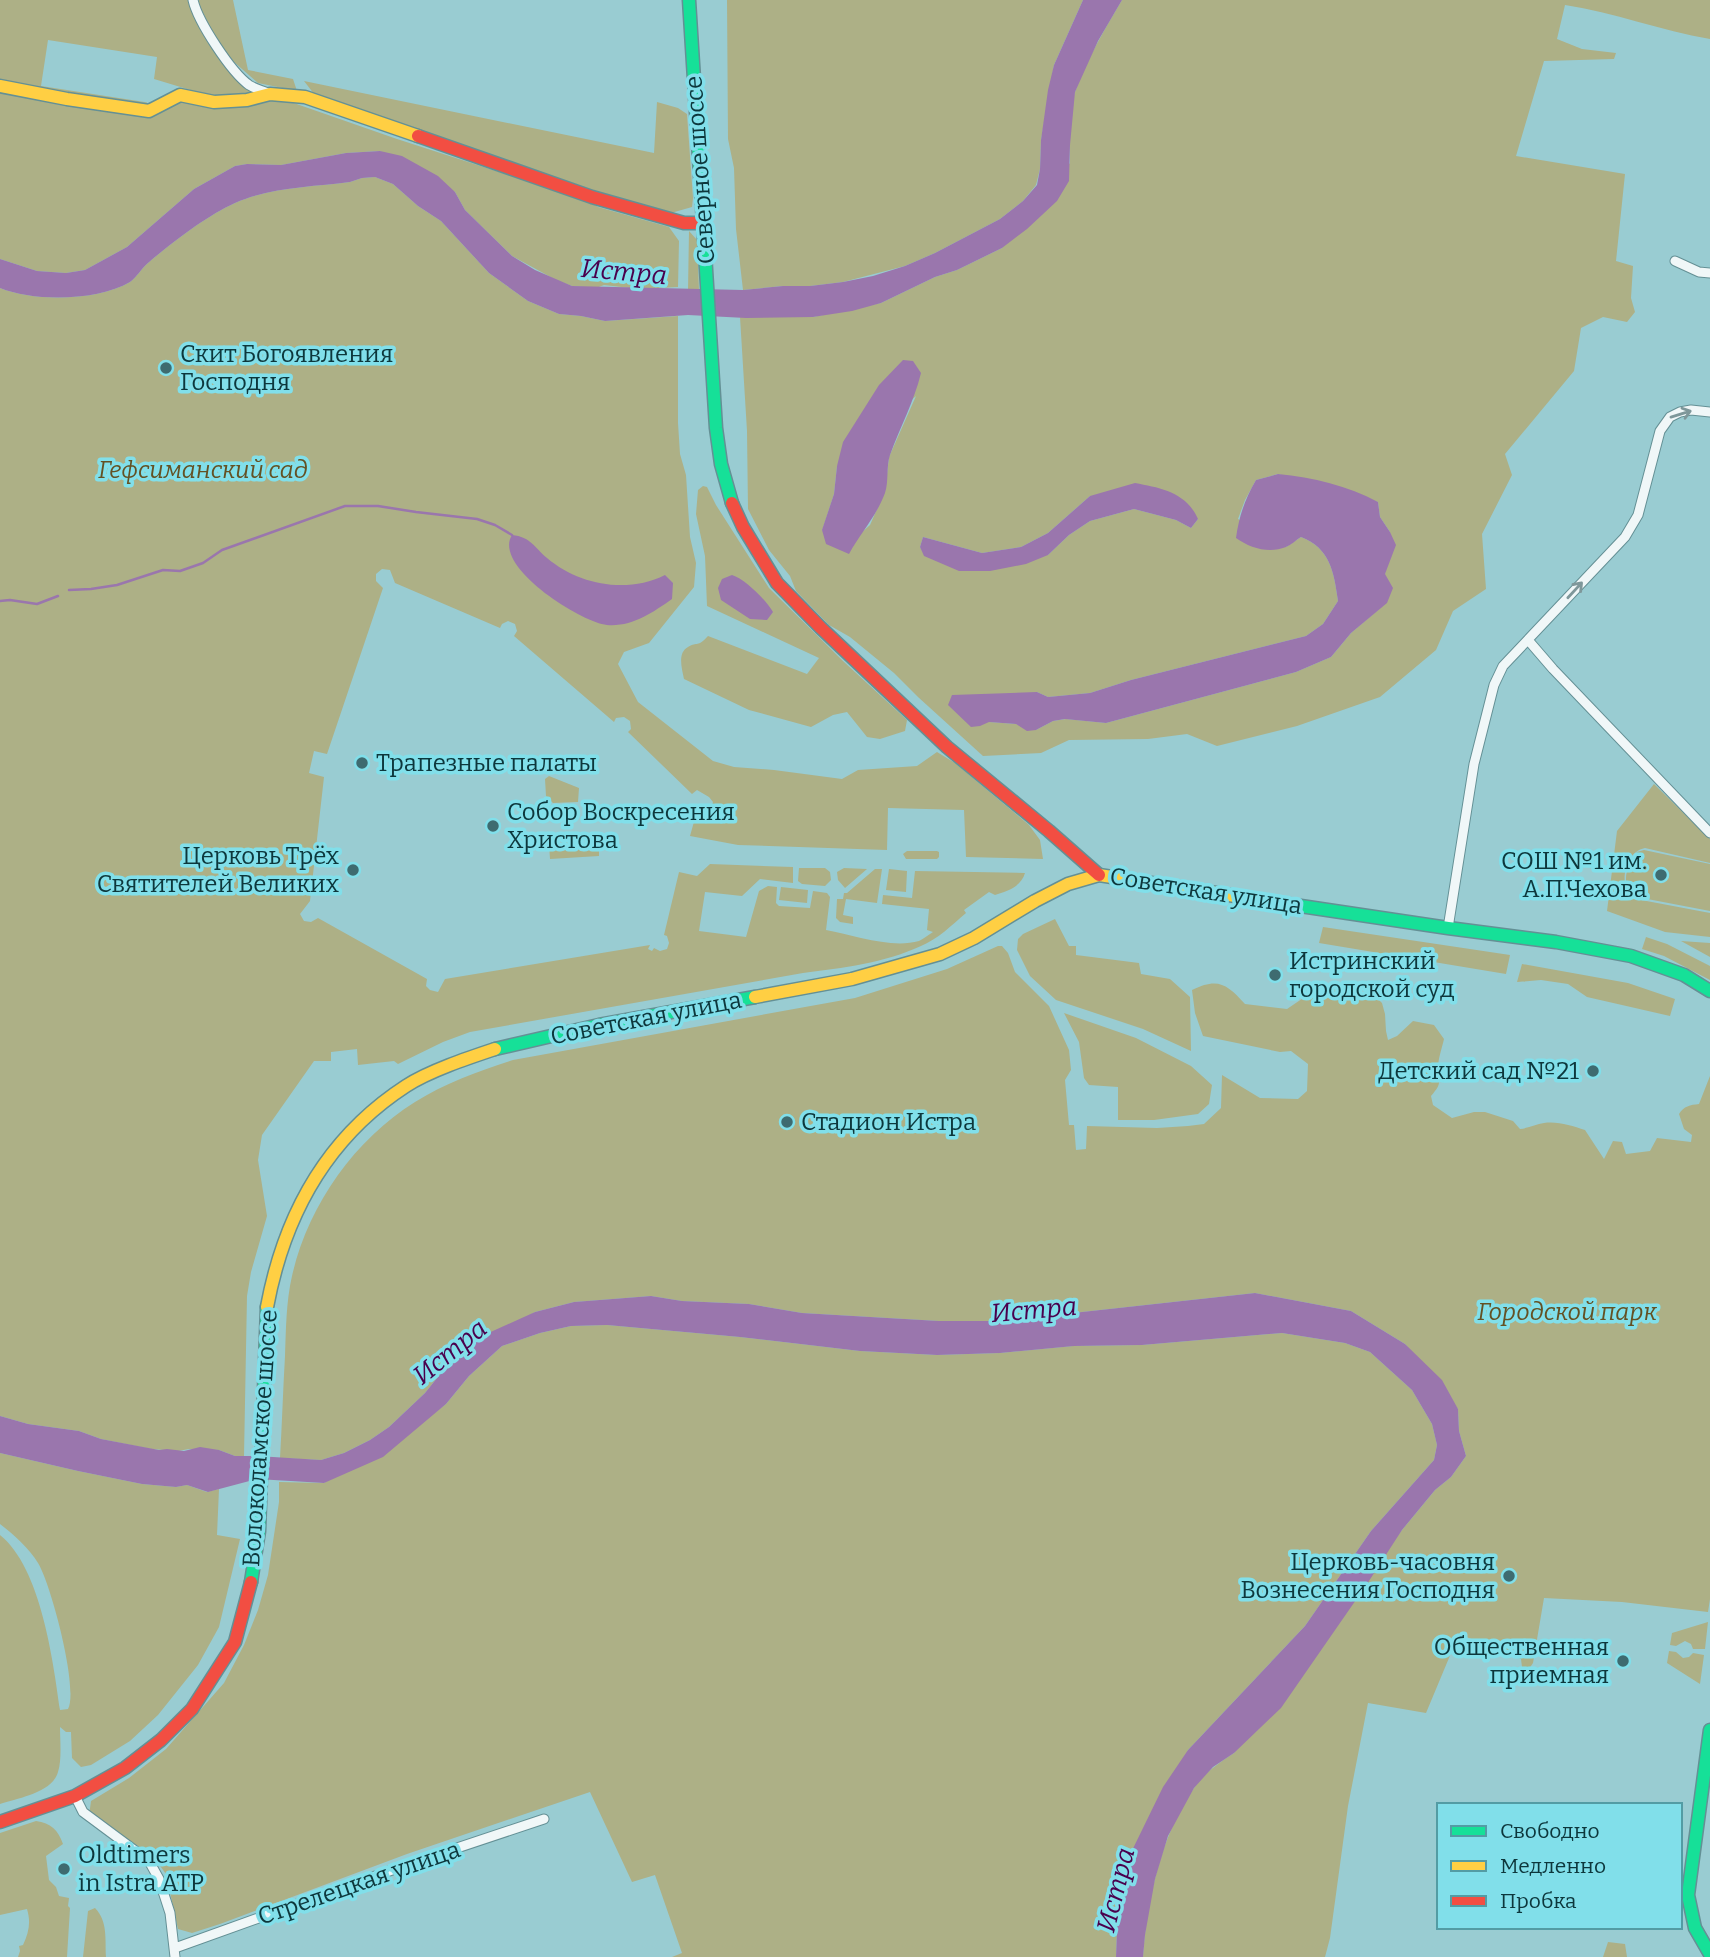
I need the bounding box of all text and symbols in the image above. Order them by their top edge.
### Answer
street label: Северное шоссе [679,75,721,265]
water label: Истра [580,253,668,291]
place label: Скит Богоявления Господня [180,340,393,396]
marker: Скит Богоявления Господня [158,360,174,376]
one-way arrow [1670,406,1692,419]
park label: Гефсиманский сад [98,456,308,484]
one-way arrow [1566,582,1583,599]
place label: Трапезные палаты [376,749,597,777]
marker: Трапезные палаты [354,755,370,771]
place label: Собор Воскресения Христова [507,798,735,854]
marker: Собор Воскресения Христова [485,818,501,834]
place label: Церковь Трёх Святителей Великих [97,842,339,898]
place label: СОШ №1 им. А.П.Чехова [1501,847,1647,903]
marker: Церковь Трёх Святителей Великих [345,862,361,878]
street label: Советская улица [1108,862,1304,920]
marker: СОШ №1 им. А.П.Чехова [1653,867,1669,883]
place label: Истринский городской суд [1289,947,1454,1003]
marker: Истринский городской суд [1267,967,1283,983]
street label: Советская улица [548,986,744,1050]
place label: Детский сад №21 [1378,1057,1579,1085]
marker: Детский сад №21 [1585,1063,1601,1079]
place label: Стадион Истра [801,1108,976,1136]
marker: Стадион Истра [779,1114,795,1130]
water label: Истра [990,1291,1078,1329]
park label: Городской парк [1477,1298,1657,1326]
street label: Волоколамское шоссе [237,1308,283,1568]
water label: Истра [407,1313,493,1391]
place label: Церковь-часовня Вознесения Господня [1240,1548,1495,1604]
marker: Церковь-часовня Вознесения Господня [1501,1568,1517,1584]
place label: Общественная приемная [1434,1633,1609,1689]
marker: Общественная приемная [1615,1653,1631,1669]
legend [1437,1803,1682,1929]
text: Свободно [1500,1818,1600,1844]
street label: Стрелецкая улица [254,1835,464,1931]
place label: Oldtimers in Istra ATP [78,1841,204,1897]
water label: Истра [1091,1844,1141,1936]
text: Медленно [1500,1853,1606,1879]
marker: Oldtimers in Istra ATP [56,1861,72,1877]
text: Пробка [1500,1888,1577,1914]

